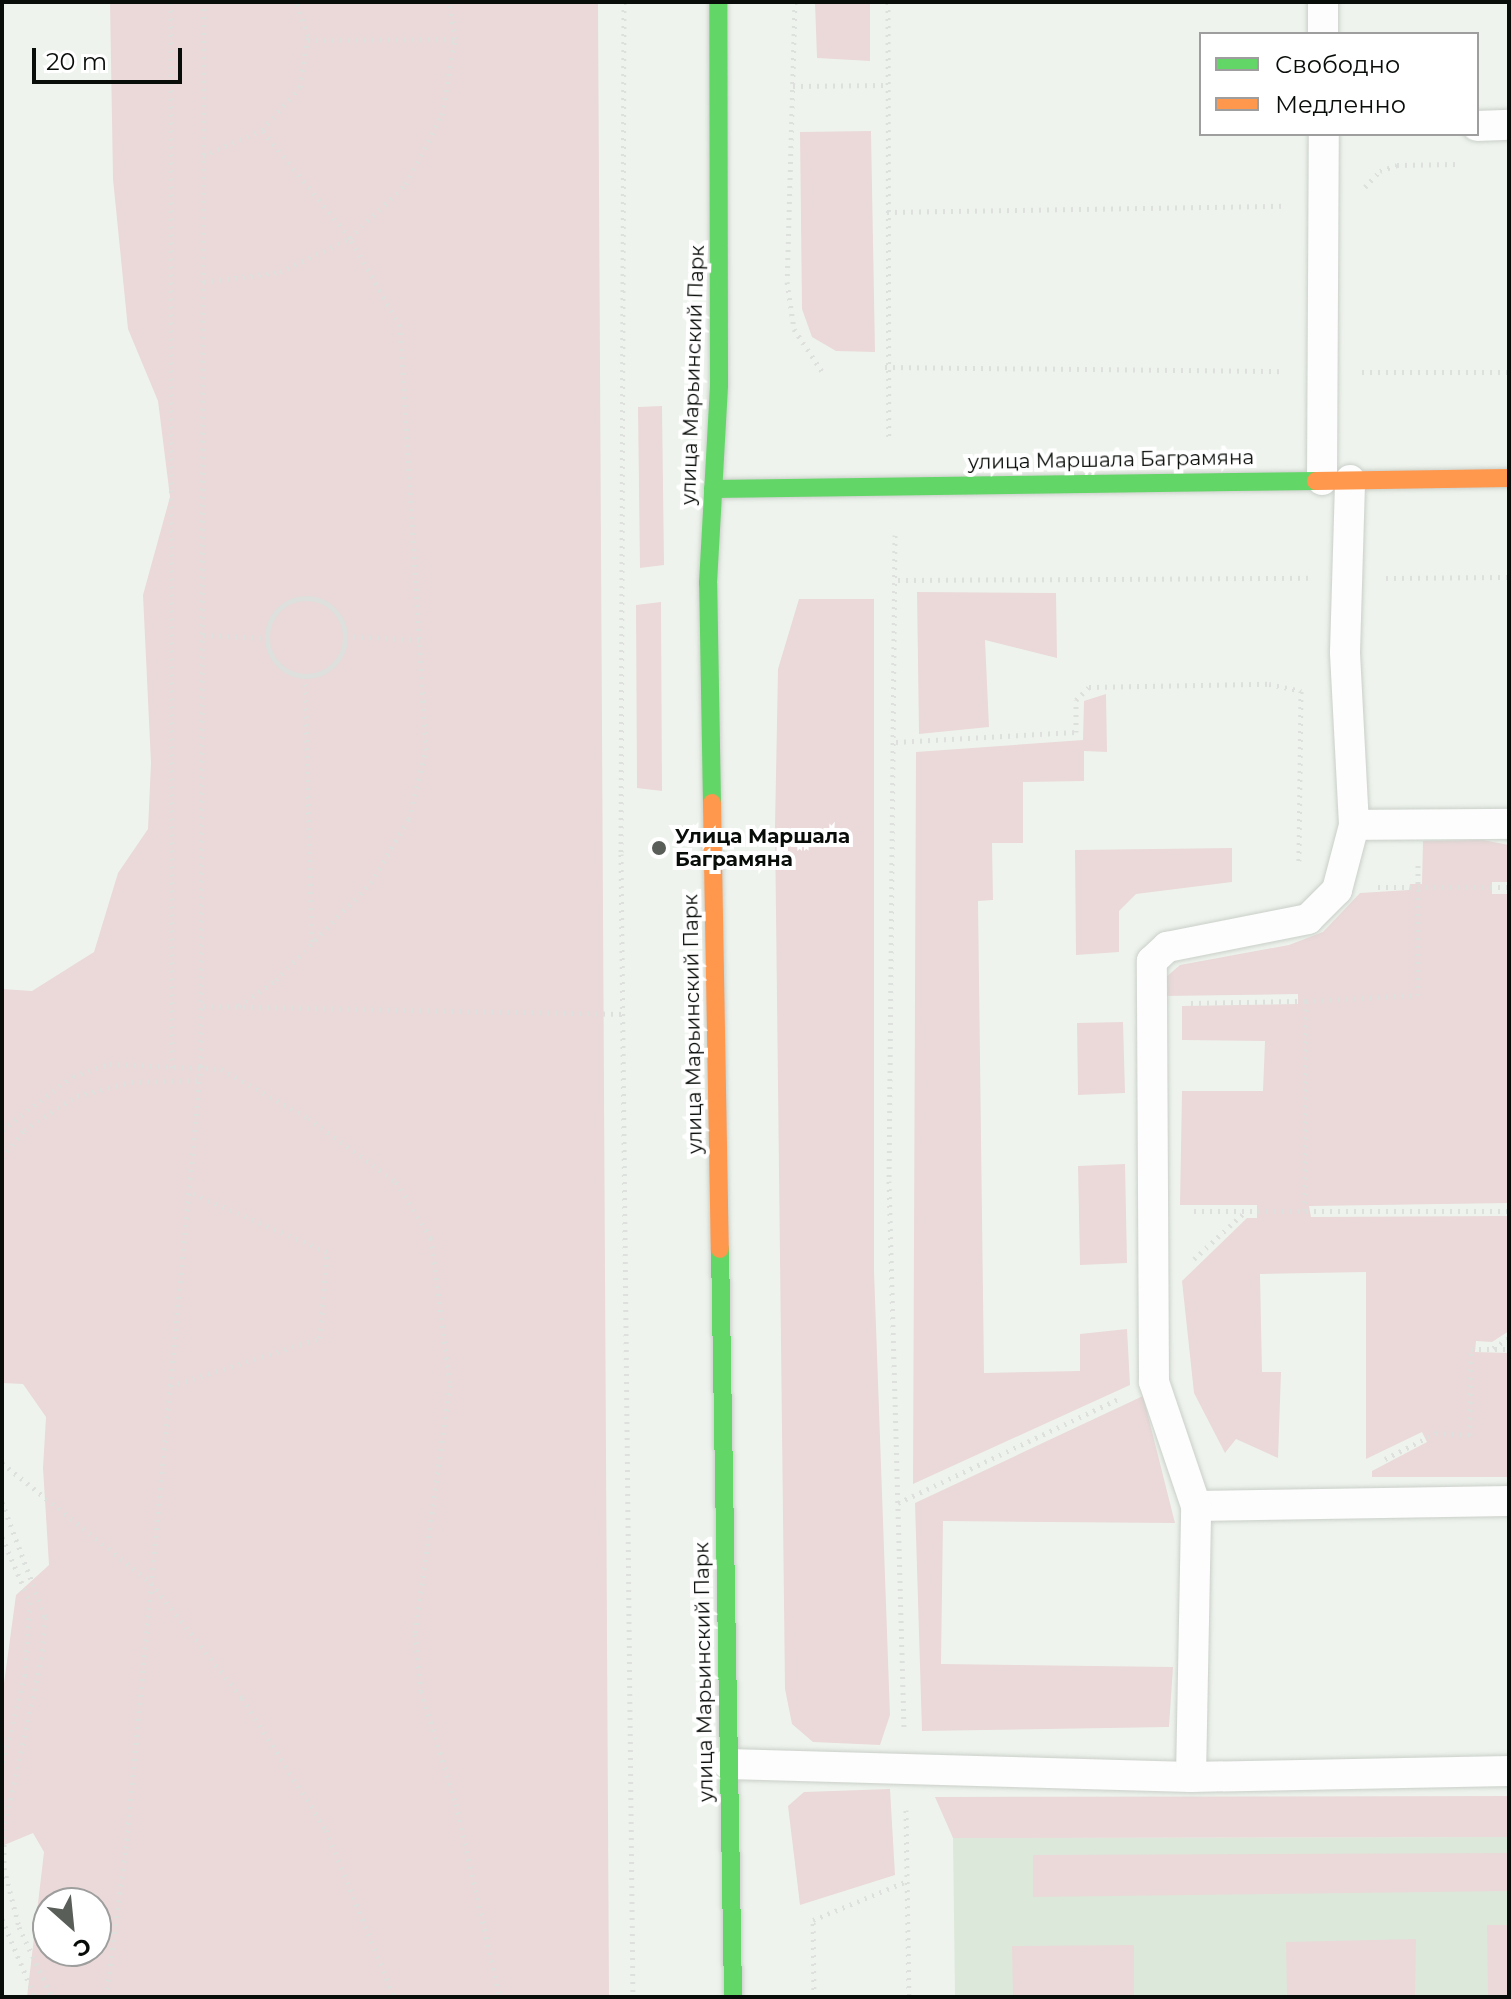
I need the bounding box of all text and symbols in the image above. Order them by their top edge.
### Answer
scale bar [36,32,186,82]
legend [1199,32,1479,136]
text: 20 m [46,47,107,76]
text: Свободно [1275,50,1400,79]
text: Медленно [1275,90,1406,119]
street label: улица Марьинский Парк [676,245,710,505]
street label: улица Маршала Баграмяна [968,446,1254,474]
place label: Улица Маршала Баграмяна [675,824,850,871]
marker: Улица Маршала Баграмяна [650,839,668,857]
street label: улица Марьинский Парк [679,894,707,1154]
street label: улица Марьинский Парк [690,1542,718,1802]
north arrow [32,1887,112,1967]
text: С [69,1931,95,1963]

